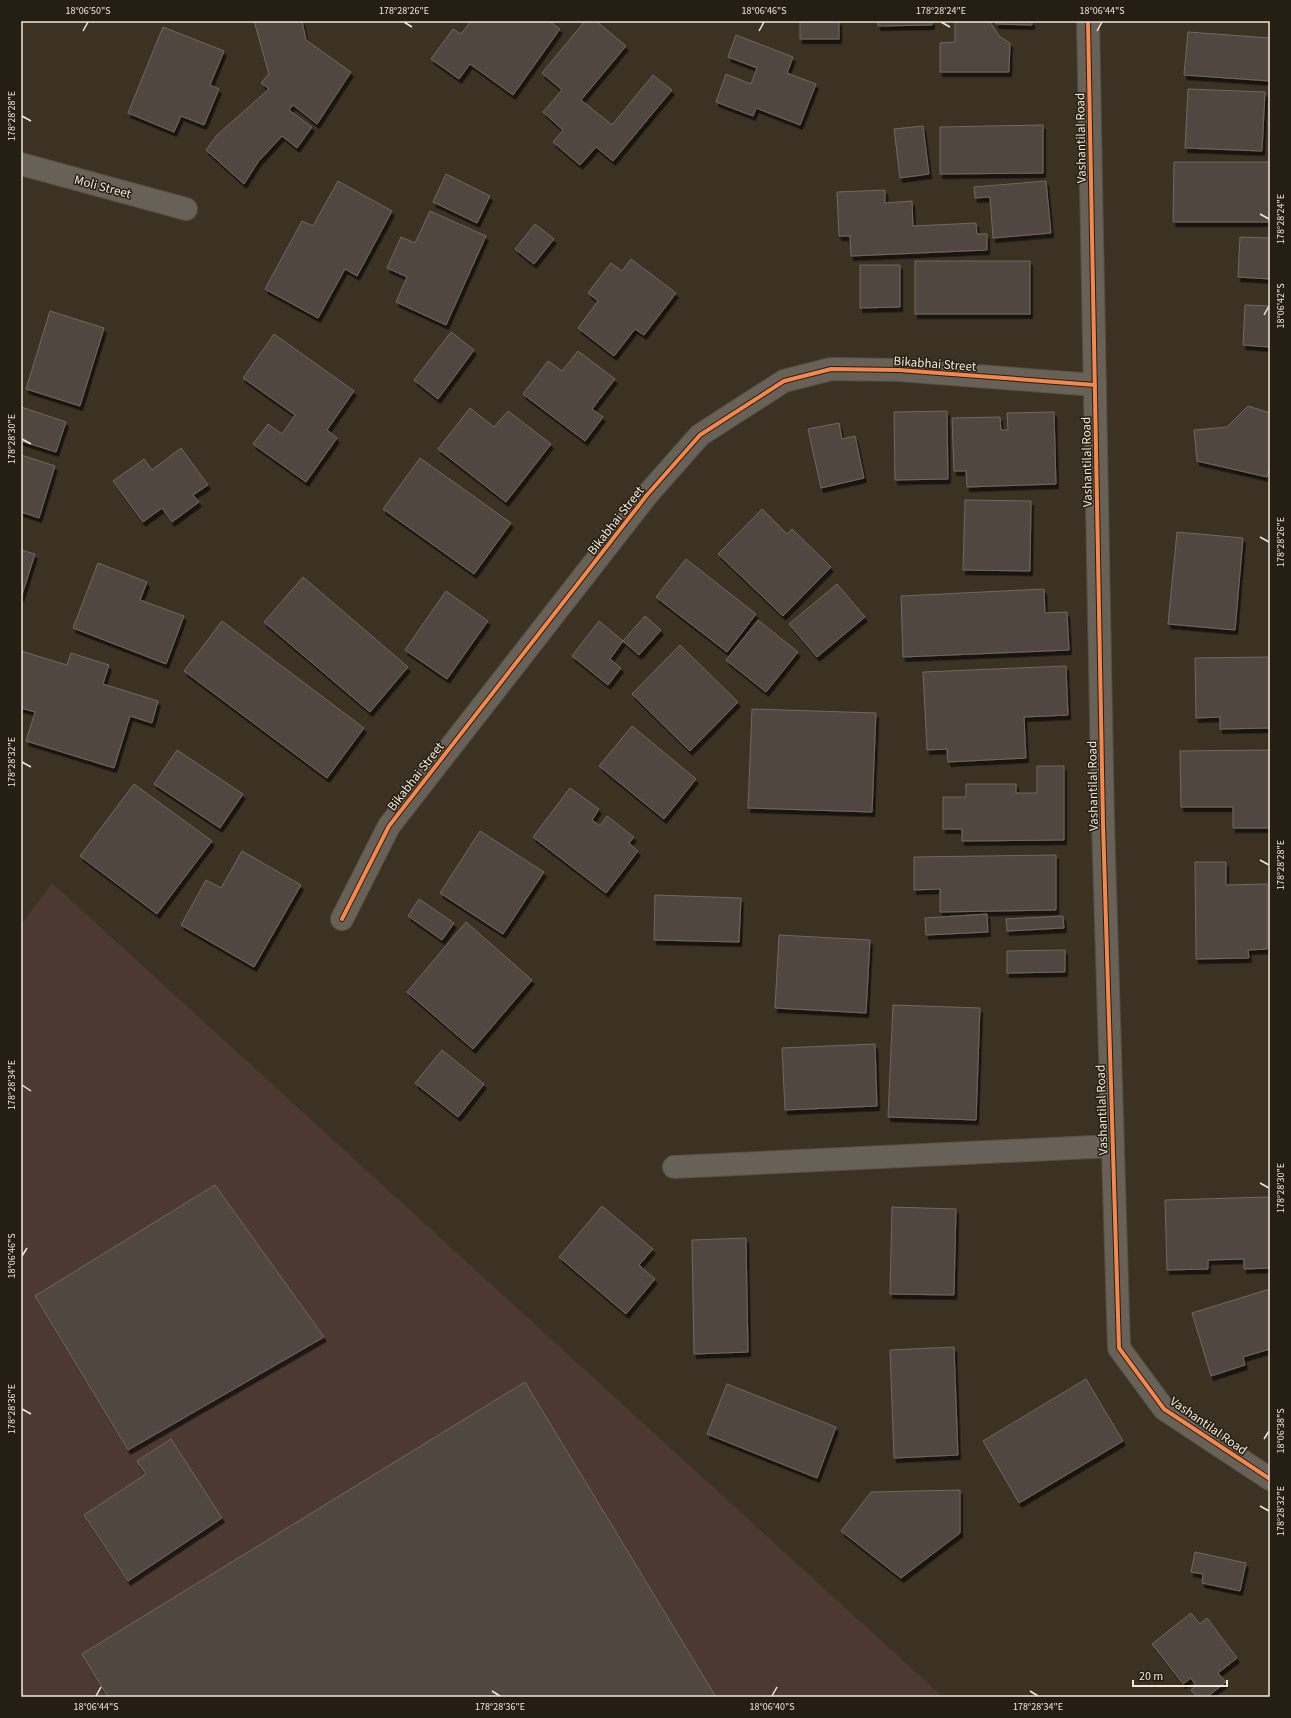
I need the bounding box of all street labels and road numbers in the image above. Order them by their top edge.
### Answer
street label: Vashantilal Road [1071,93,1091,183]
street label: Moli Street [72,171,134,203]
street label: Bikabhai Street [893,352,977,376]
street label: Vashantilal Road [1077,417,1097,507]
street label: Bikabhai Street [583,482,649,559]
street label: Bikabhai Street [383,738,449,815]
street label: Vashantilal Road [1083,741,1103,831]
street label: Vashantilal Road [1091,1064,1113,1155]
street label: Vashantilal Road [1166,1393,1251,1459]

